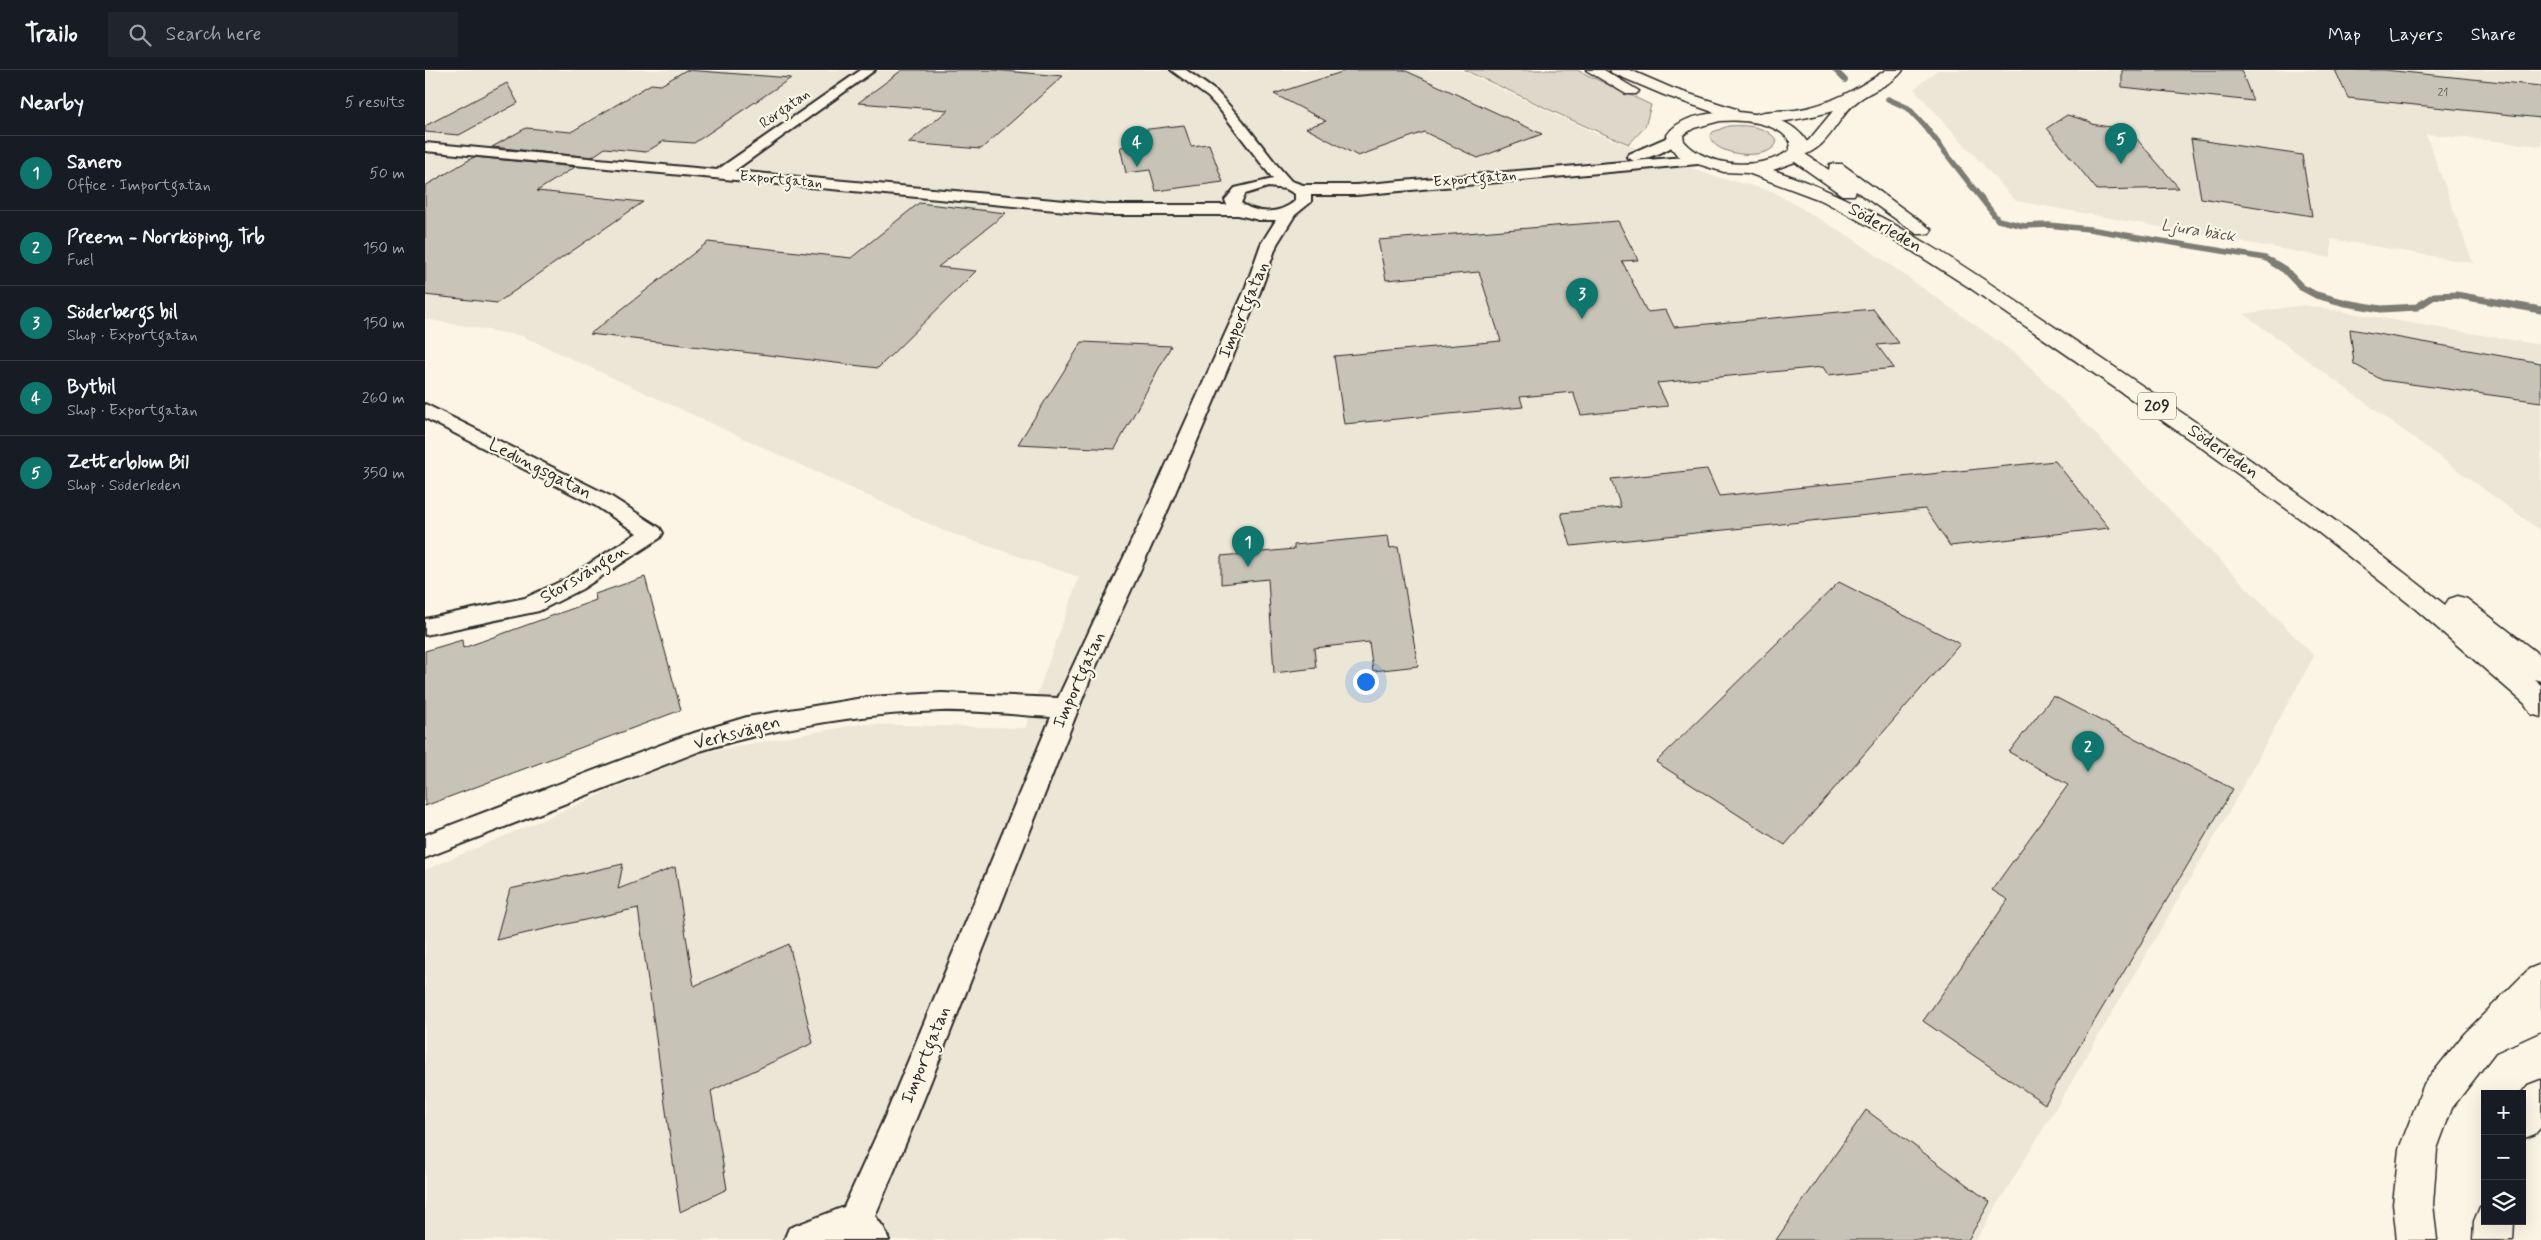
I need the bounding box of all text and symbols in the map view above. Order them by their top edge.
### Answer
search box [108,12,458,57]
text: Trailo [25,19,78,50]
icon: search [126,21,154,49]
text: Search here [166,22,261,47]
text: Map [2328,23,2361,47]
text: Layers [2389,23,2443,47]
text: Share [2471,23,2516,47]
street label: Rörgatan [756,84,815,134]
house number: 21 [2437,85,2449,101]
text: Nearby [20,89,84,117]
text: 5 results [345,92,405,113]
pin: 5 [2105,123,2137,164]
pin: 4 [1121,126,1153,167]
text: Sanero [67,150,122,175]
text: 1 [32,163,40,184]
text: 50 m [369,163,405,184]
street label: Exportgatan [1433,165,1517,194]
street label: Exportgatan [739,166,823,195]
text: Office · Importgatan [67,175,211,196]
street label: Söderleden [1844,197,1926,259]
water label: Ljura bäck [2160,215,2237,247]
text: Preem - Norrköping, Trb [67,225,265,250]
text: 2 [32,238,40,259]
text: 150 m [363,238,405,259]
text: Fuel [67,250,94,271]
street label: Importgatan [1213,258,1277,363]
pin: 3 [1566,278,1598,319]
text: Söderbergs bil [67,300,178,325]
text: 3 [32,313,40,334]
text: 150 m [363,313,405,334]
text: Shop · Exportgatan [67,325,198,346]
text: Bytbil [67,375,116,400]
text: 4 [31,388,41,409]
text: 260 m [362,388,405,409]
road number: 209 [2138,392,2176,420]
text: Shop · Exportgatan [67,400,198,421]
street label: Söderleden [2183,419,2263,485]
street label: Ledungsgatan [484,433,596,506]
text: Zetterblom Bil [67,450,189,475]
text: 5 [31,463,41,484]
text: 350 m [363,463,405,484]
text: Shop · Söderleden [67,475,181,496]
pin: 1 [1232,526,1264,567]
street label: Storsvängen [536,538,633,611]
street label: Importgatan [1047,628,1113,733]
your location [1353,669,1379,695]
street label: Verksvägen [691,710,783,756]
pin: 2 [2072,731,2104,772]
street label: Importgatan [896,1003,958,1108]
map controls [2481,1090,2526,1225]
button: + [2481,1090,2526,1135]
button: − [2481,1135,2526,1180]
button: layers [2481,1180,2526,1225]

